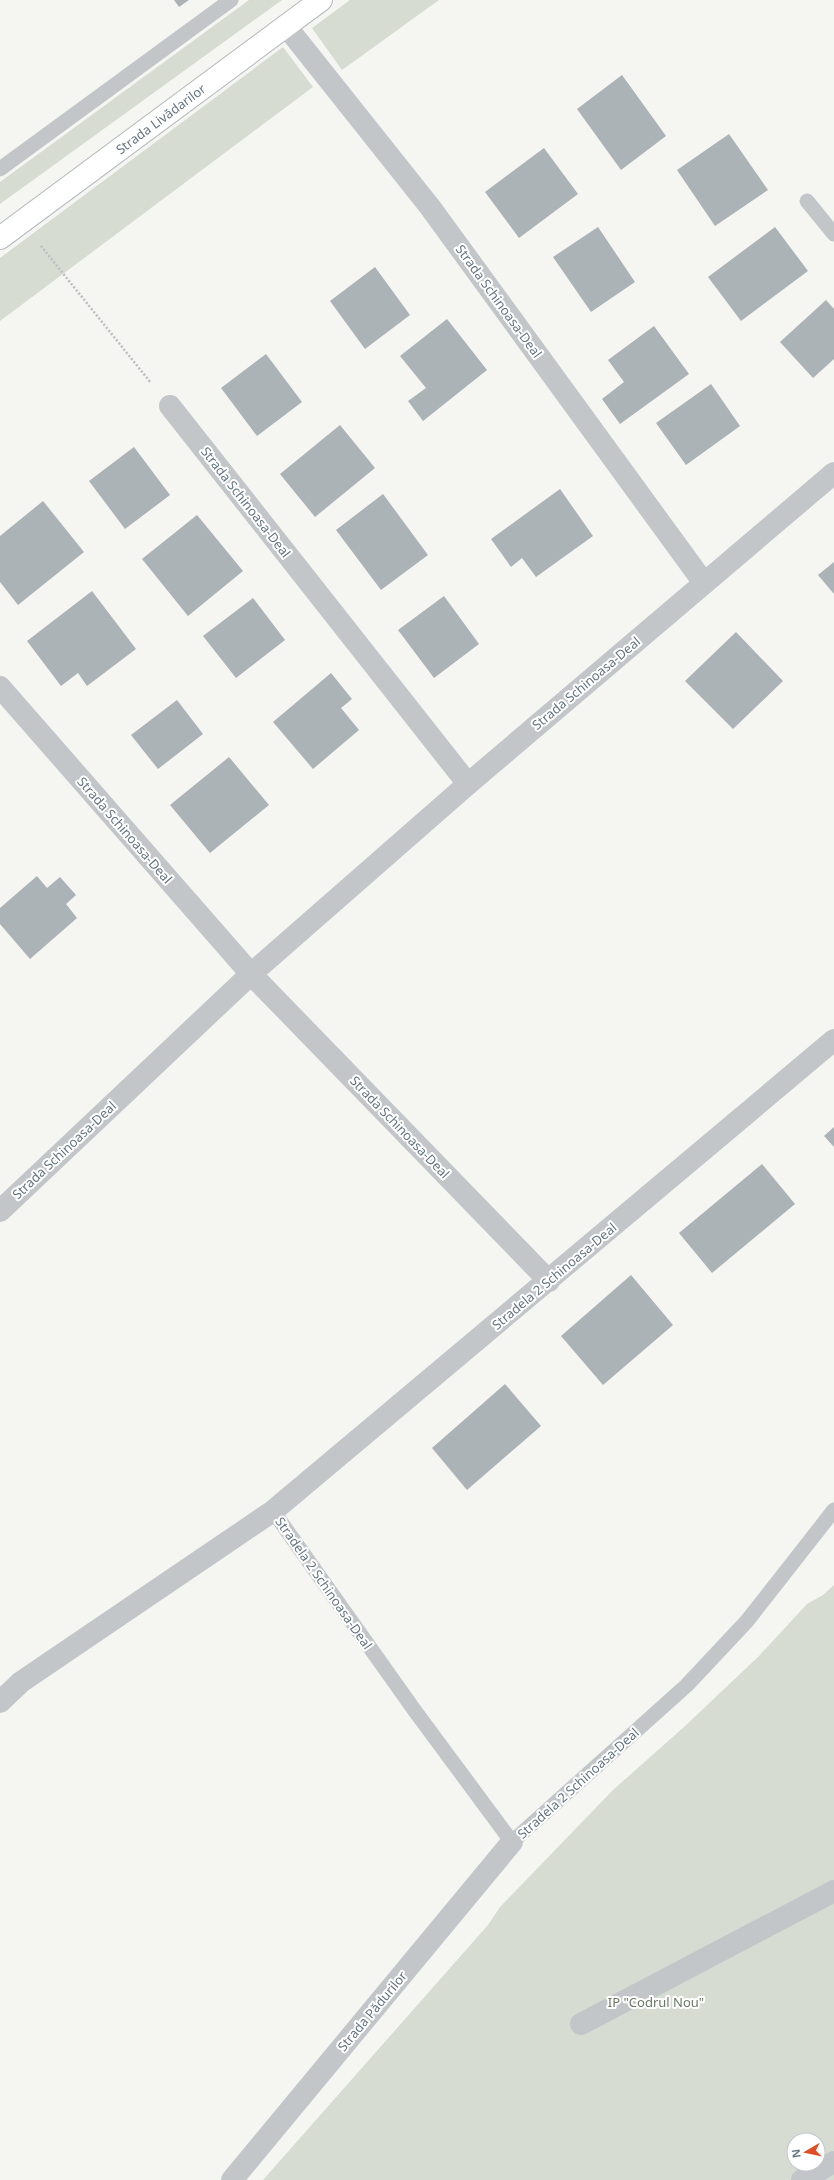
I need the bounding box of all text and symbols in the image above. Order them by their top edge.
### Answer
street label: Strada Livădarilor [112,79,210,158]
street label: Strada Schinoasa-Deal [452,241,546,361]
street label: Strada Schinoasa-Deal [197,443,295,561]
street label: Strada Schinoasa-Deal [528,632,644,734]
street label: Strada Schinoasa-Deal [74,773,176,887]
street label: Strada Schinoasa-Deal [346,1072,454,1182]
street label: Strada Schinoasa-Deal [8,1097,120,1203]
street label: Stradela 2 Schinoasa-Deal [488,1218,620,1334]
street label: Stradela 2 Schinoasa-Deal [271,1513,377,1653]
street label: Stradela 2 Schinoasa-Deal [513,1724,643,1842]
street label: Strada Pădurilor [333,1967,411,2055]
park label: IP "Codrul Nou" [608,1993,704,2011]
north arrow [786,2132,826,2172]
text: N [788,2148,804,2159]

